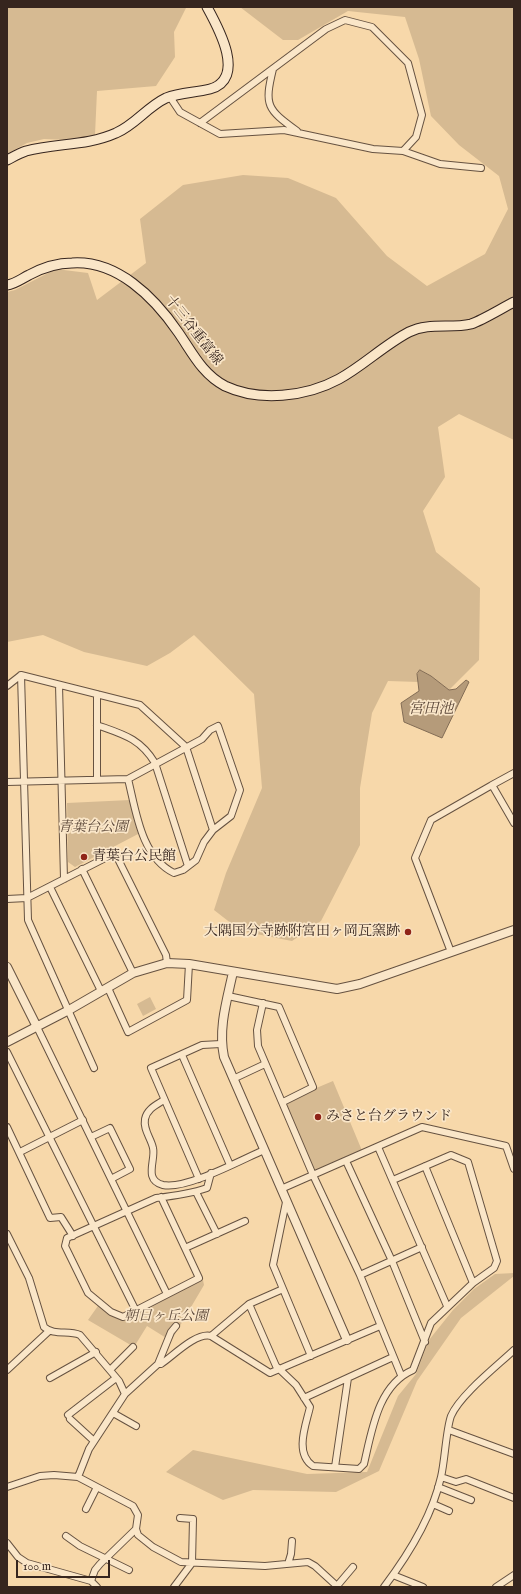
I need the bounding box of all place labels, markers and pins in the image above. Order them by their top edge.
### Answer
place label: 青葉台公民館 [92,849,176,865]
marker: 青葉台公民館 [79,852,89,862]
place label: 大隅国分寺跡附宮田ヶ岡瓦窯跡 [204,924,400,940]
marker: 大隅国分寺跡附宮田ヶ岡瓦窯跡 [403,927,413,937]
place label: みさと台グラウンド [326,1109,452,1125]
marker: みさと台グラウンド [313,1112,323,1122]

